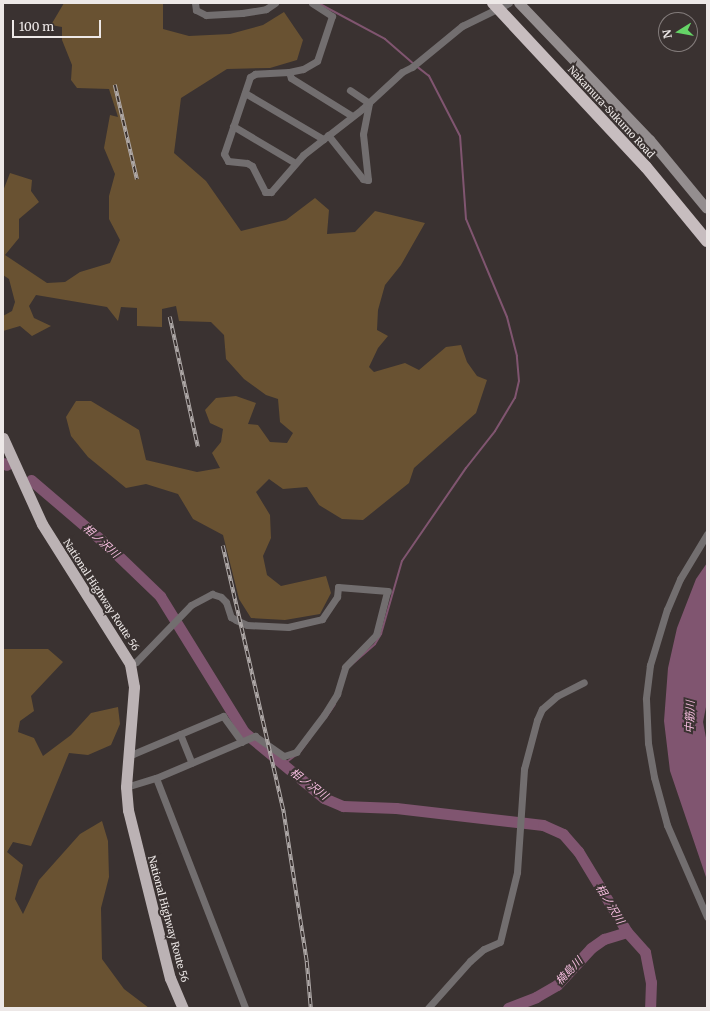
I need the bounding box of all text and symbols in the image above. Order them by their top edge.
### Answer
scale bar [14,12,103,38]
north arrow [658,12,698,52]
text: 100 m [19,19,54,34]
text: N [660,28,675,40]
street label: Nakamura-Sukumo Road [565,63,657,161]
water label: 相ノ沢川 [80,521,122,561]
street label: National Highway Route 56 [60,537,142,653]
water label: 中筋川 [683,700,697,734]
water label: 相ノ沢川 [287,765,331,803]
street label: National Highway Route 56 [145,854,191,984]
water label: 相ノ沢川 [593,882,627,926]
water label: 楠島川 [553,955,585,987]

